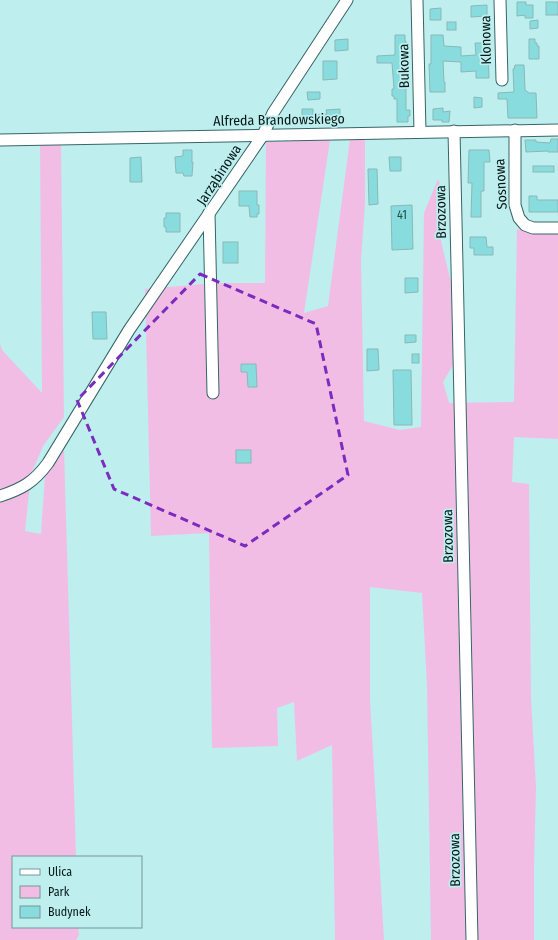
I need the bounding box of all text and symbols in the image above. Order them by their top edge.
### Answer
street label: Klonowa [477,15,495,65]
street label: Bukowa [395,43,413,88]
street label: Alfreda Brandowskiego [213,110,345,130]
street label: Jarząbinowa [193,141,245,209]
street label: Sosnowa [491,158,511,210]
street label: Brzozowa [432,185,450,239]
house number: 41 [397,208,407,222]
street label: Brzozowa [439,509,457,563]
street label: Brzozowa [446,833,464,887]
legend [12,856,142,928]
text: Ulica [48,865,72,879]
text: Park [48,885,70,899]
text: Budynek [48,905,91,919]

